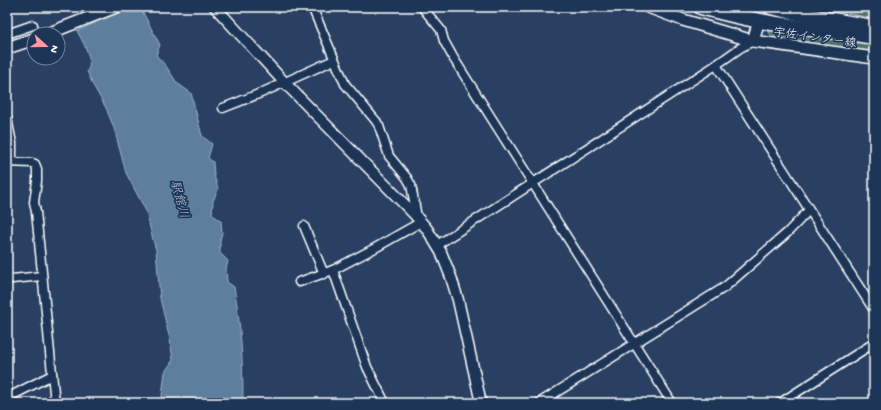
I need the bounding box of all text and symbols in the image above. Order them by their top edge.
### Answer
street label: 宇佐インター線 [772,25,857,52]
north arrow [26,26,66,66]
text: N [47,43,60,54]
water label: 駅館川 [166,179,192,220]

